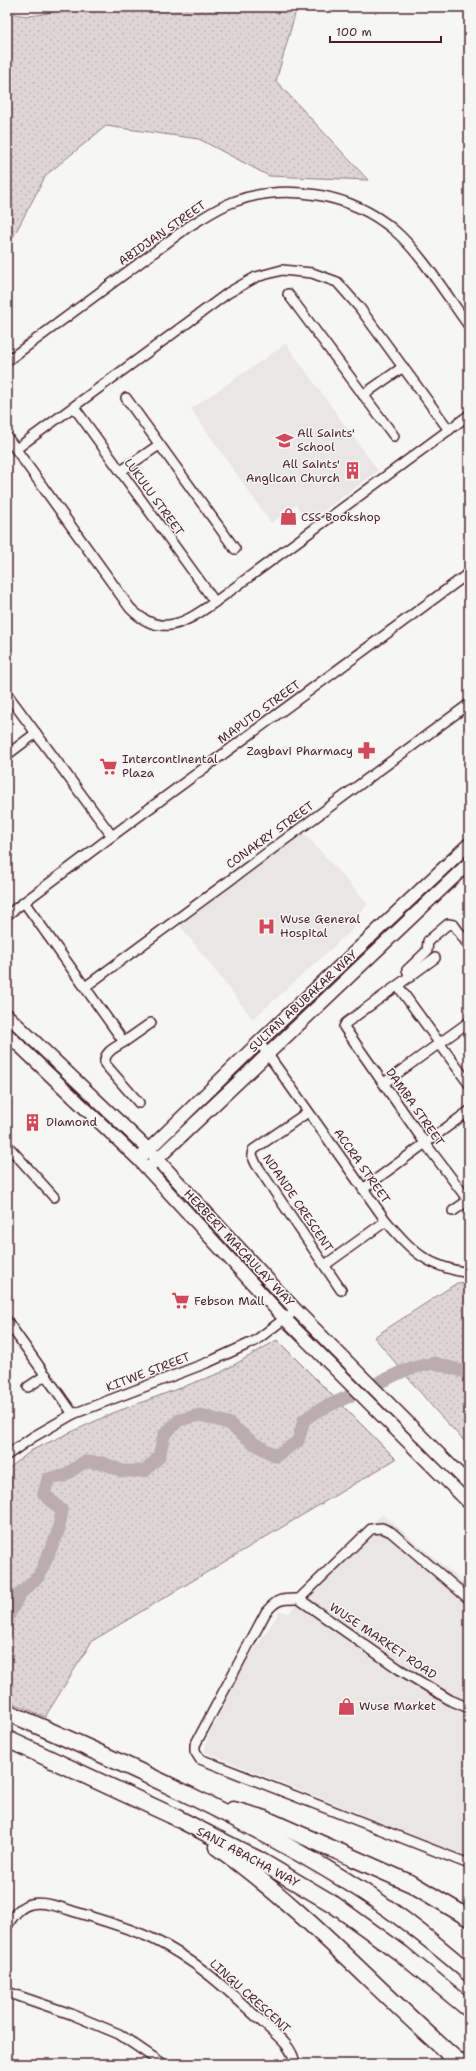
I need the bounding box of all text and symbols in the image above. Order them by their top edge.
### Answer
scale bar [330,18,441,44]
text: 100 m [336,24,372,40]
street label: ABIDJAN STREET [115,197,209,269]
place label: All Saints' School [297,425,355,455]
school or university icon: All Saints' School [274,430,294,450]
street label: LUKULU STREET [121,455,188,539]
place label: All Saints' Anglican Church [246,456,340,486]
building icon: All Saints' Anglican Church [343,461,363,481]
shop icon: CSS Bookshop [278,507,298,527]
place label: CSS Bookshop [301,509,381,525]
street label: MAPUTO STREET [215,676,304,747]
pharmacy icon: Zagbavi Pharmacy [356,741,376,761]
place label: Zagbavi Pharmacy [246,743,353,759]
place label: Intercontinental Plaza [122,751,218,781]
supermarket icon: Intercontinental Plaza [99,756,119,776]
street label: CONAKRY STREET [223,797,318,872]
place label: Wuse General Hospital [280,911,361,941]
hospital icon: Wuse General Hospital [257,916,277,936]
street label: SULTAN ABUBAKAR WAY [245,946,361,1056]
street label: DAMBA STREET [382,1065,448,1150]
building icon: Diamond [23,1112,43,1132]
place label: Diamond [46,1114,97,1130]
street label: ACCRA STREET [330,1125,394,1207]
street label: NDANDE CRESCENT [259,1151,337,1256]
street label: HERBERT MACAULAY WAY [180,1186,298,1311]
supermarket icon: Febson Mall [171,1291,191,1311]
place label: Febson Mall [194,1293,265,1309]
street label: KITWE STREET [104,1348,193,1395]
street label: WUSE MARKET ROAD [326,1599,440,1683]
shop icon: Wuse Market [336,1696,356,1716]
place label: Wuse Market [359,1698,436,1714]
street label: SANI ABACHA WAY [194,1823,303,1891]
street label: LINGU CRESCENT [206,1955,294,2037]

